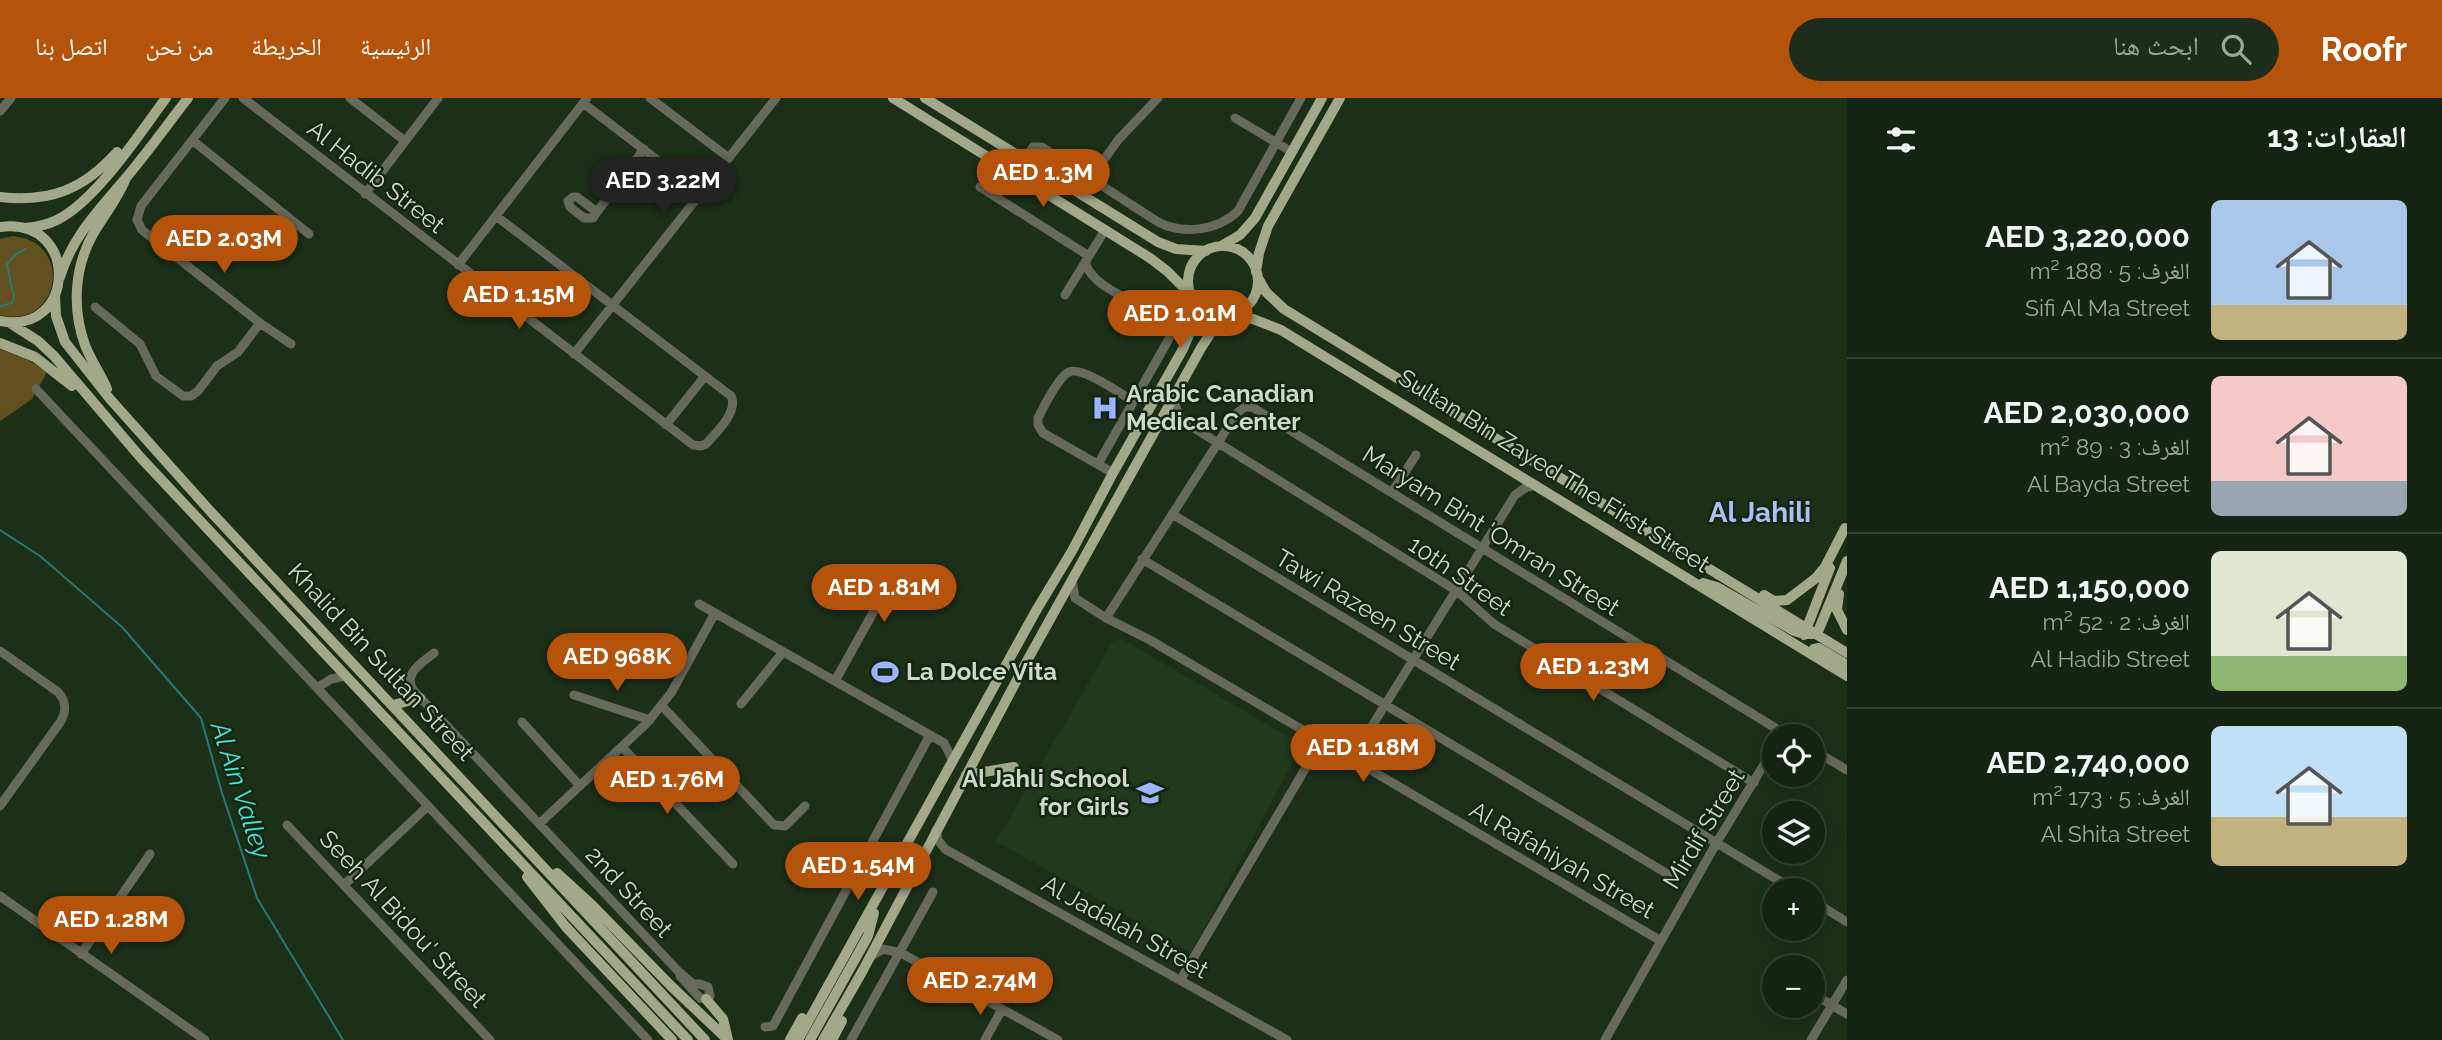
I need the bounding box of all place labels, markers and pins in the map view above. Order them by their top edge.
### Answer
pin: AED 1.3M [971,150,1115,209]
pin: AED 3.22M [583,158,743,217]
pin: AED 2.03M [144,216,304,275]
pin: AED 1.15M [439,272,599,331]
pin: AED 1.01M [1100,290,1260,350]
place label: Arabic Canadian Medical Center [1126,379,1314,436]
hospital icon: Arabic Canadian Medical Center [1090,393,1120,423]
pin: AED 1.81M [804,564,964,624]
pin: AED 968K [545,634,689,693]
pin: AED 1.23M [1513,644,1673,703]
sports icon: La Dolce Vita [870,657,900,687]
place label: La Dolce Vita [906,657,1057,686]
pin: AED 1.18M [1283,724,1443,784]
pin: AED 1.76M [587,756,747,816]
place label: Al Jahli School for Girls [962,764,1129,821]
school or university icon: Al Jahli School for Girls [1135,778,1165,808]
pin: AED 1.54M [778,842,938,902]
pin: AED 1.28M [31,896,191,956]
pin: AED 2.74M [900,958,1060,1017]

